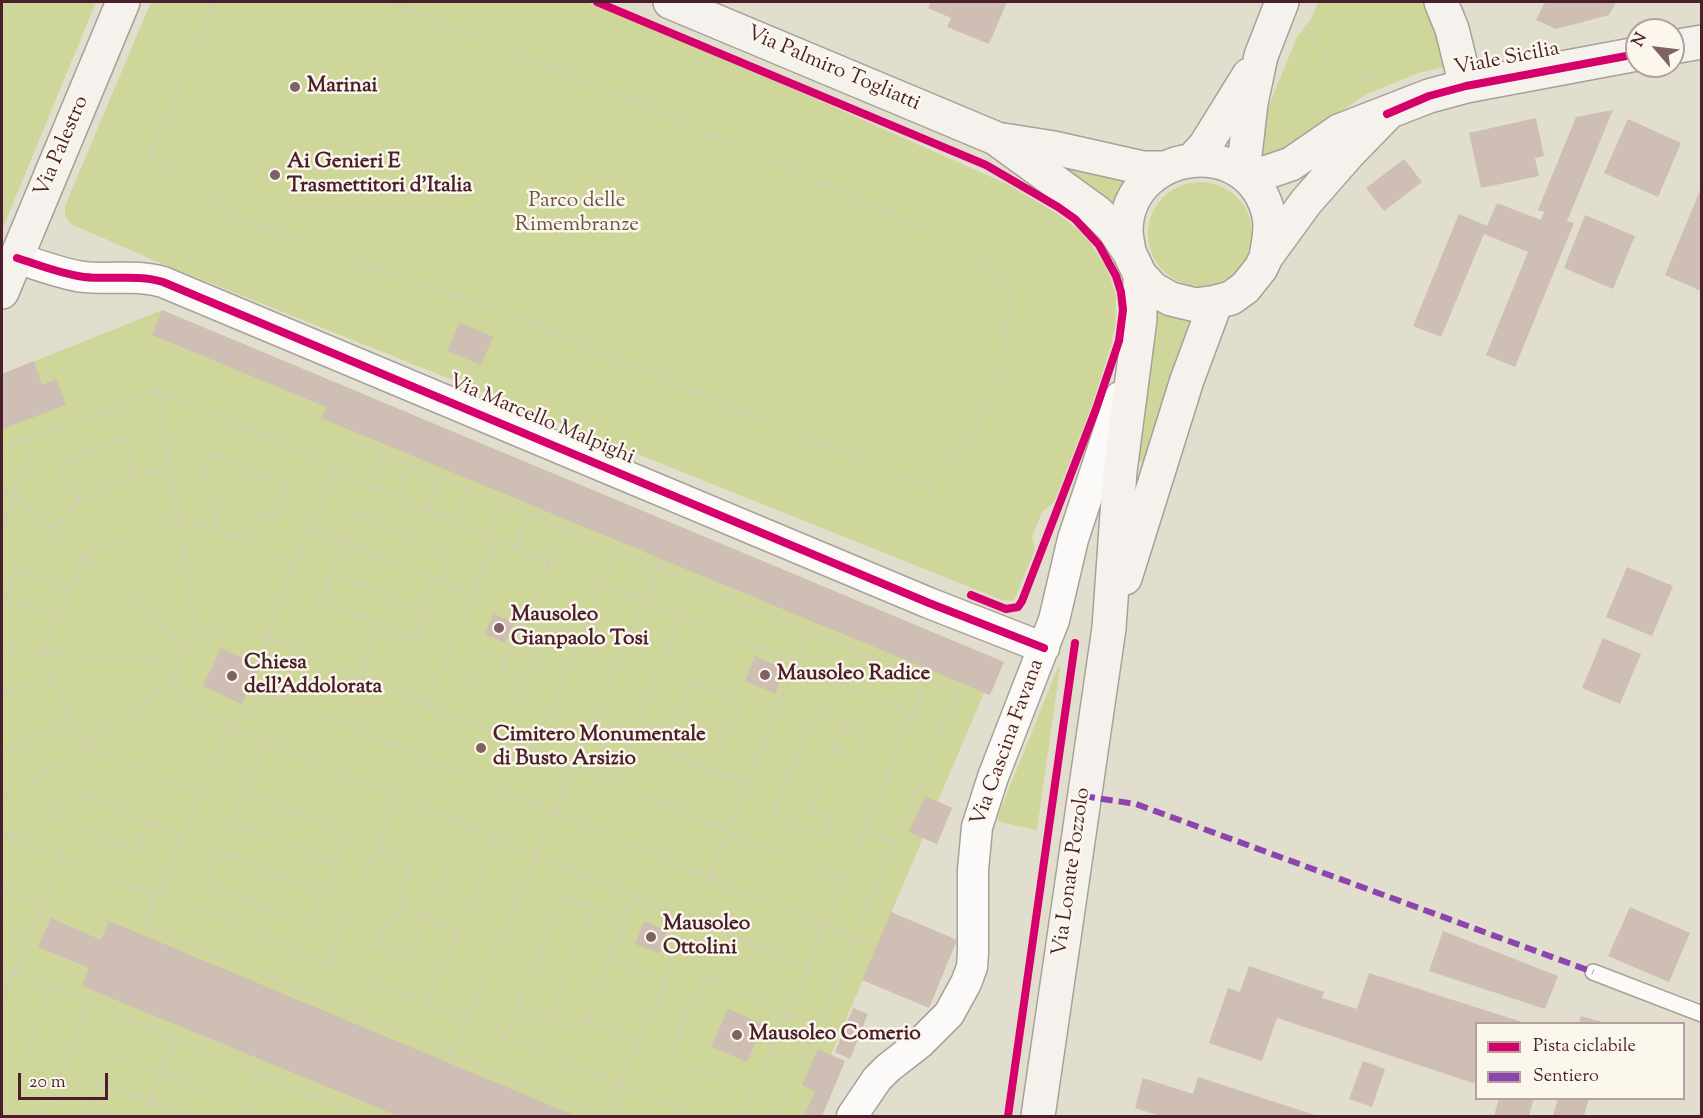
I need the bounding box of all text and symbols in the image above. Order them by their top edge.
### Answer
north arrow [1625,18,1685,78]
street label: Via Palmiro Togliatti [742,22,924,118]
text: N [1627,29,1654,51]
street label: Viale Sicilia [1452,37,1562,83]
place label: Marinai [307,74,378,100]
marker: Marinai [288,80,302,94]
street label: Via Palestro [30,93,96,201]
place label: Ai Genieri E Trasmettitori d'Italia [287,150,472,200]
marker: Ai Genieri E Trasmettitori d'Italia [268,168,282,182]
park label: Parco delle Rimembranze [515,189,639,239]
street label: Via Marcello Malpighi [444,370,638,472]
place label: Mausoleo Gianpaolo Tosi [511,603,649,653]
marker: Mausoleo Gianpaolo Tosi [492,621,506,635]
place label: Chiesa dell'Addolorata [244,651,382,701]
street label: Via Cascina Favana [967,656,1051,830]
place label: Mausoleo Radice [777,662,930,688]
marker: Mausoleo Radice [758,668,772,682]
marker: Chiesa dell'Addolorata [225,669,239,683]
place label: Cimitero Monumentale di Busto Arsizio [493,723,706,773]
marker: Cimitero Monumentale di Busto Arsizio [474,741,488,755]
street label: Via Lonate Pozzolo [1049,786,1097,958]
place label: Mausoleo Ottolini [663,912,750,962]
marker: Mausoleo Ottolini [644,930,658,944]
place label: Mausoleo Comerio [749,1022,921,1048]
legend [1475,1022,1685,1100]
marker: Mausoleo Comerio [730,1028,744,1042]
text: Pista ciclabile [1533,1034,1636,1060]
scale bar [21,1061,111,1099]
text: Sentiero [1533,1064,1599,1090]
text: 20 m [29,1070,66,1096]

